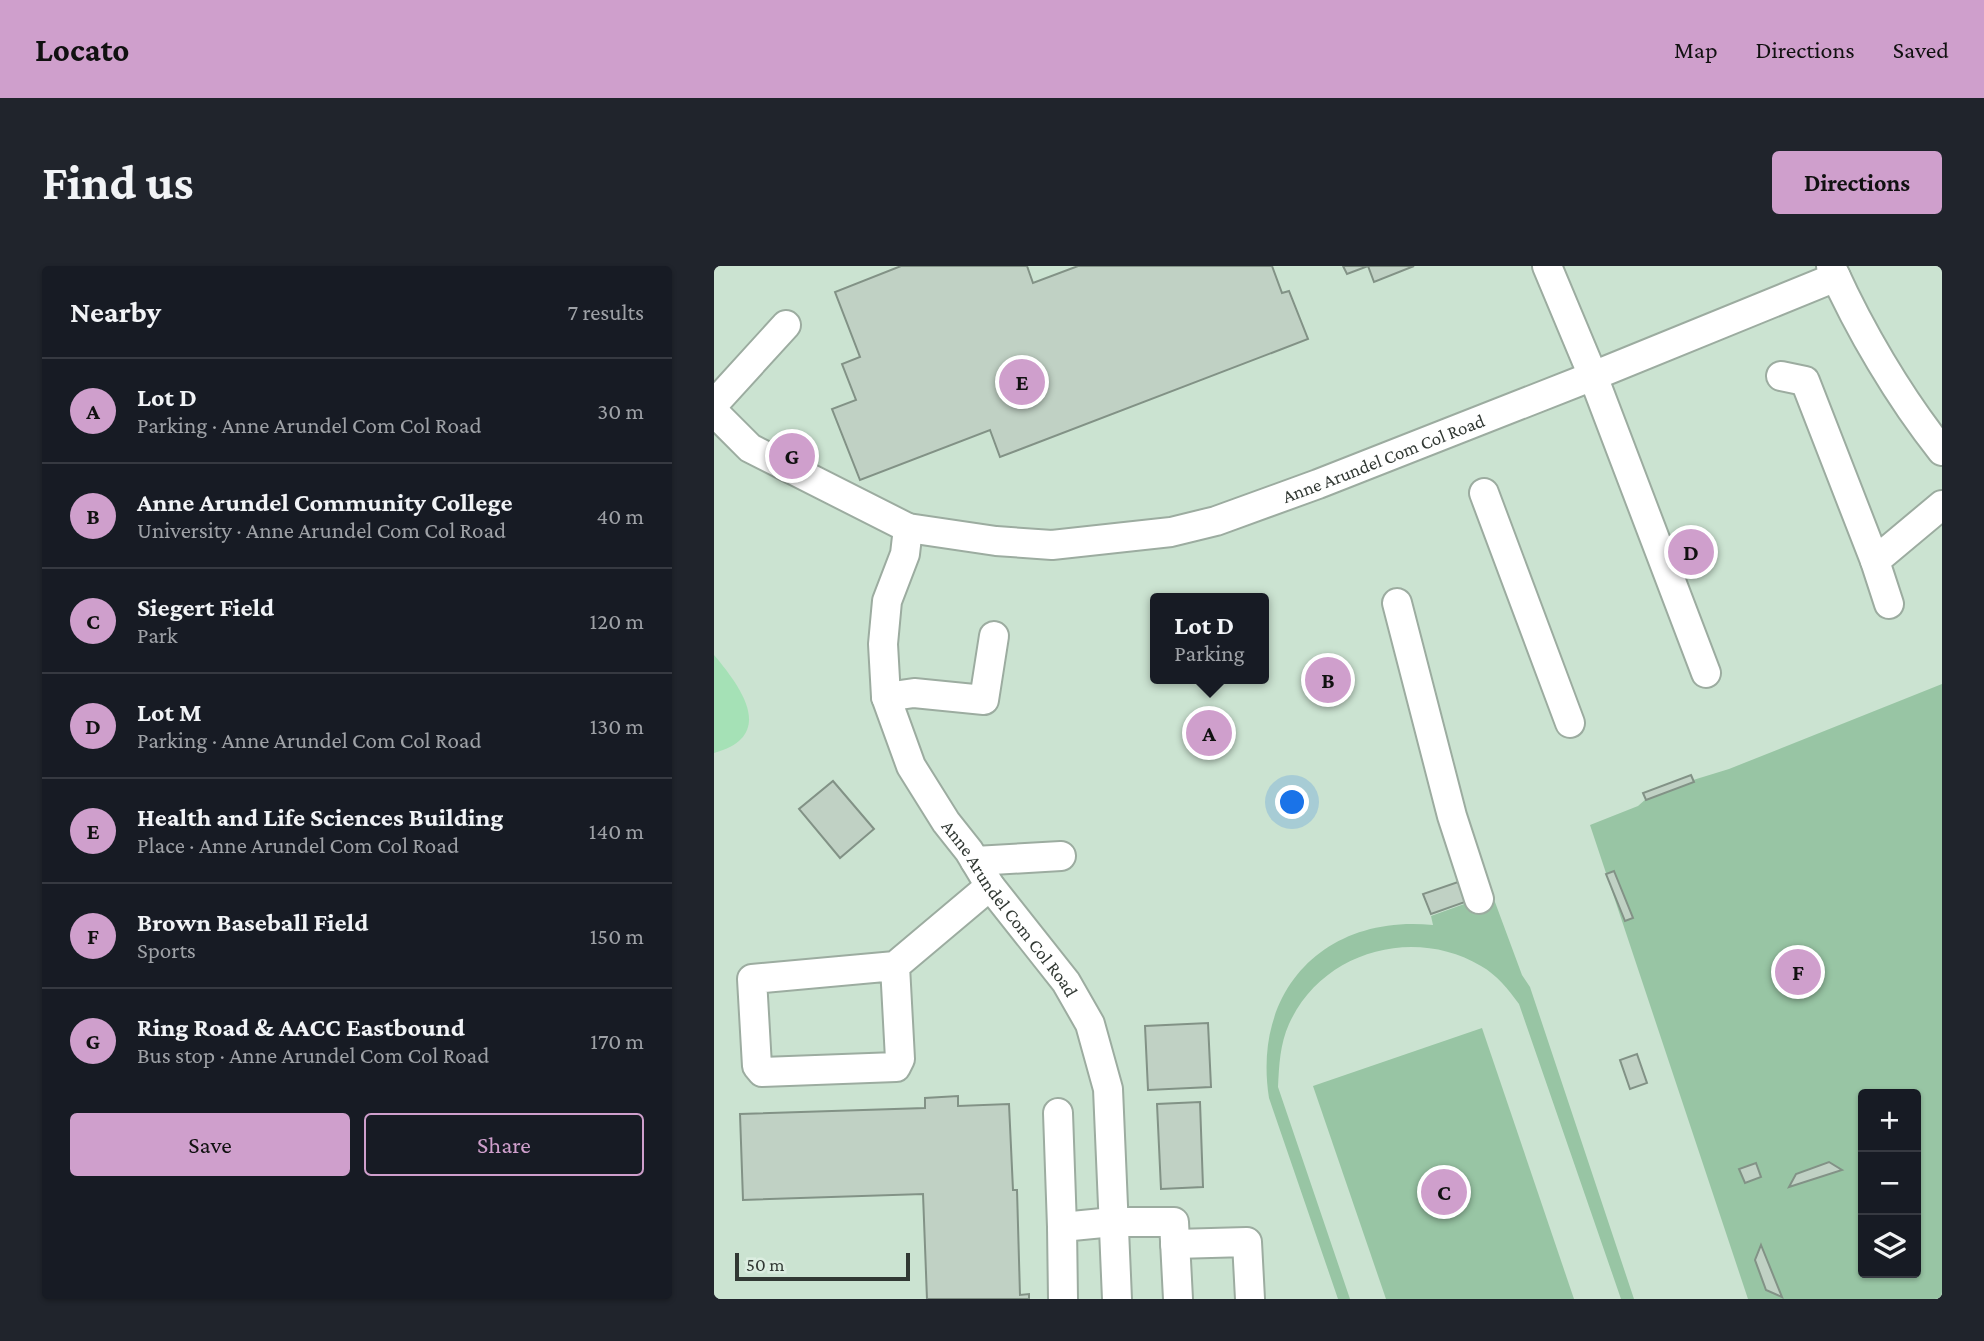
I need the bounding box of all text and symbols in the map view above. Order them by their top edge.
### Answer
text: Locato [35,31,130,68]
text: Map [1674,36,1718,63]
text: Directions [1756,36,1855,63]
text: Saved [1893,36,1949,63]
button: Directions [1772,151,1942,214]
text: Find us [42,155,194,210]
text: Nearby [70,295,161,328]
text: 7 results [568,299,644,325]
pin: E [999,356,1045,408]
text: Lot D [137,383,197,412]
text: A [86,398,100,424]
text: 30 m [597,398,644,424]
street label: Anne Arundel Com Col Road [1280,410,1488,507]
text: Parking · Anne Arundel Com Col Road [137,412,482,438]
pin: G [769,430,815,482]
text: Anne Arundel Community College [137,488,513,517]
text: B [86,503,100,529]
text: 40 m [596,503,644,529]
text: University · Anne Arundel Com Col Road [137,517,506,543]
pin: D [1668,526,1714,578]
text: Siegert Field [137,593,274,622]
popup [1150,593,1269,684]
text: C [86,608,100,634]
text: 120 m [590,608,644,634]
text: Lot D [1174,611,1234,640]
text: Park [137,622,178,648]
text: Parking [1174,640,1245,666]
pin: B [1305,654,1351,706]
text: Lot M [137,698,202,727]
pin: A [1186,707,1232,759]
text: D [85,713,101,739]
text: 130 m [590,713,644,739]
text: Parking · Anne Arundel Com Col Road [137,727,482,753]
your location [1275,785,1309,819]
text: Health and Life Sciences Building [137,803,504,832]
street label: Anne Arundel Com Col Road [938,816,1082,1001]
text: E [86,818,100,844]
text: 140 m [589,818,644,844]
text: Place · Anne Arundel Com Col Road [137,832,459,858]
text: Brown Baseball Field [137,908,368,937]
text: F [87,923,99,949]
text: 150 m [590,923,644,949]
text: Sports [137,937,196,963]
pin: F [1775,946,1821,998]
text: Ring Road & AACC Eastbound [137,1013,465,1042]
text: G [86,1028,100,1054]
text: 170 m [590,1028,644,1054]
text: Bus stop · Anne Arundel Com Col Road [137,1042,489,1068]
map controls [1858,1089,1921,1278]
button: + [1858,1089,1921,1152]
button: Save [70,1113,350,1176]
button: Share [364,1113,644,1176]
button: − [1858,1152,1921,1215]
pin: C [1421,1166,1467,1218]
button: layers [1858,1215,1921,1278]
scale bar [735,1250,910,1282]
text: 50 m [746,1254,785,1275]

